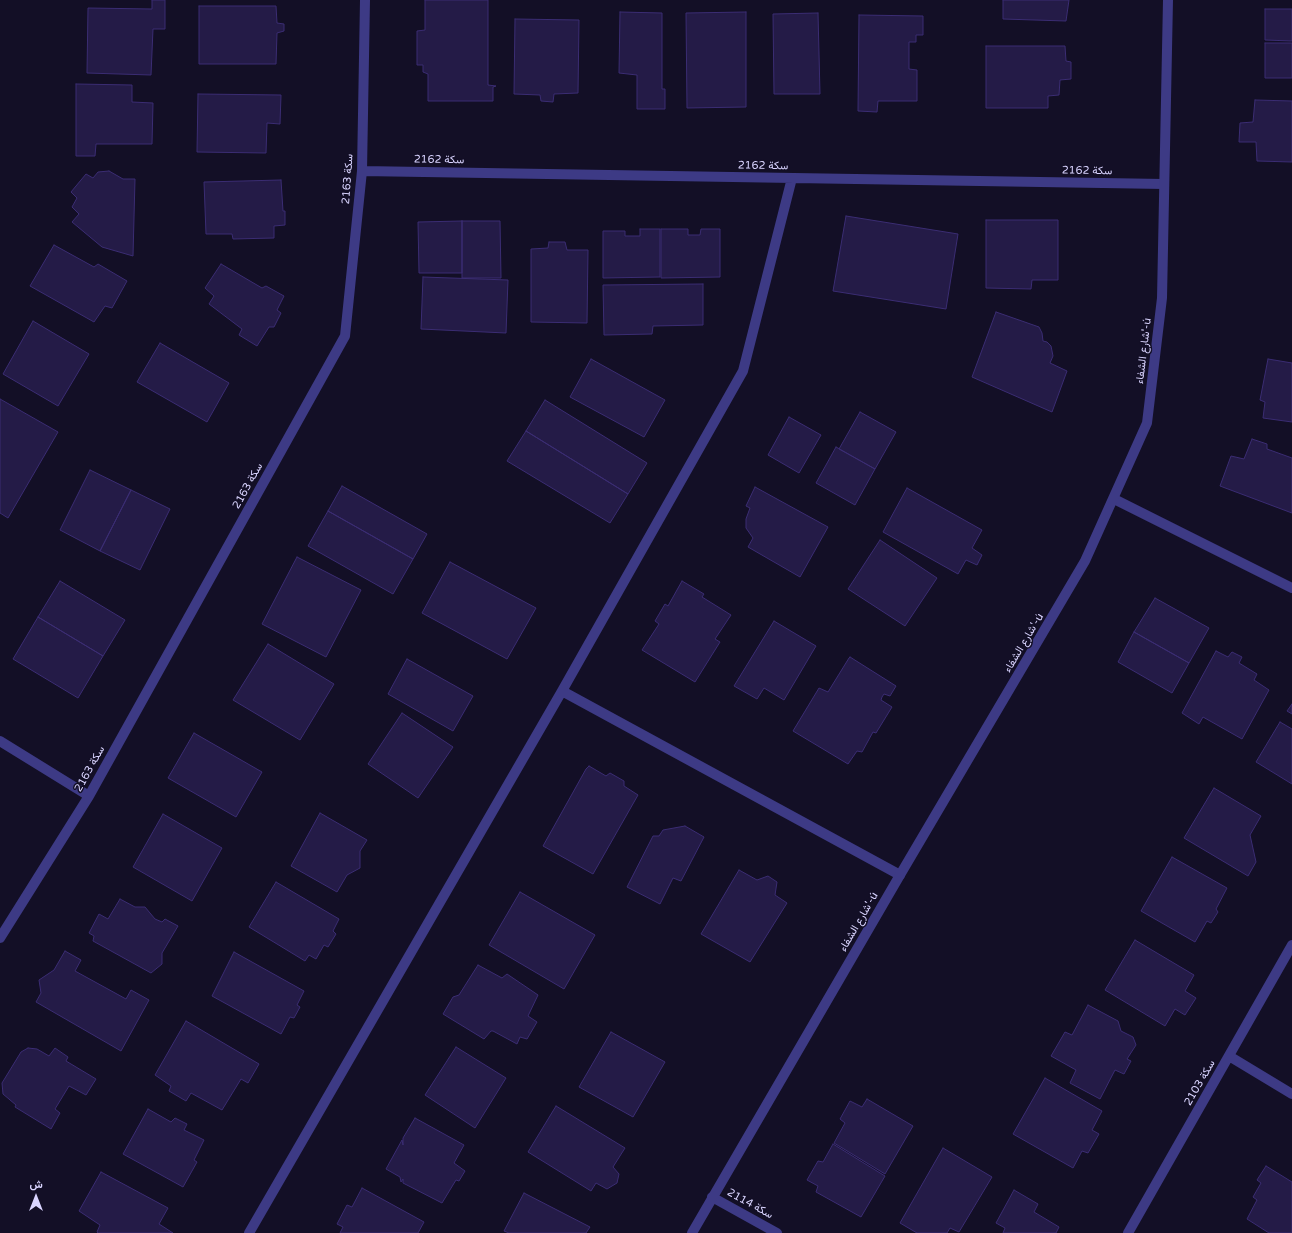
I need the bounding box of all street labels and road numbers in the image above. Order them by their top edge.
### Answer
street label: سكة 2163 [340,153,356,205]
street label: سكة 2162 [414,153,464,167]
street label: سكة 2162 [738,159,788,173]
street label: سكة 2162 [1062,164,1112,178]
street label: شارع الشفاء'-ú [1133,317,1155,385]
street label: سكة 2163 [230,461,266,511]
street label: شارع الشفاء'-ú [1001,611,1047,675]
street label: سكة 2163 [72,744,108,794]
street label: شارع الشفاء'-ú [837,890,881,954]
street label: سكة 2103 [1182,1058,1218,1108]
street label: سكة 2114 [725,1186,775,1222]

